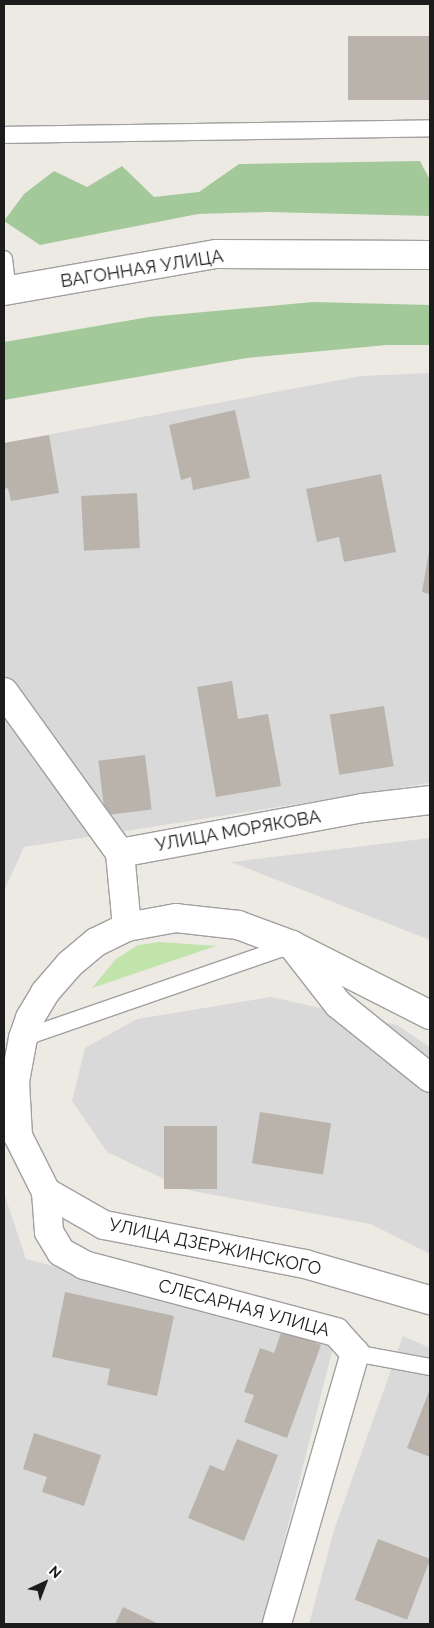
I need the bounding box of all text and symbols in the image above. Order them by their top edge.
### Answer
street label: ВАГОННАЯ УЛИЦА [59,245,225,293]
street label: УЛИЦА МОРЯКОВА [153,806,323,856]
street label: УЛИЦА ДЗЕРЖИНСКОГО [107,1214,323,1280]
street label: СЛЕСАРНАЯ УЛИЦА [156,1275,332,1341]
north arrow [20,1558,70,1608]
text: N [46,1563,65,1582]

